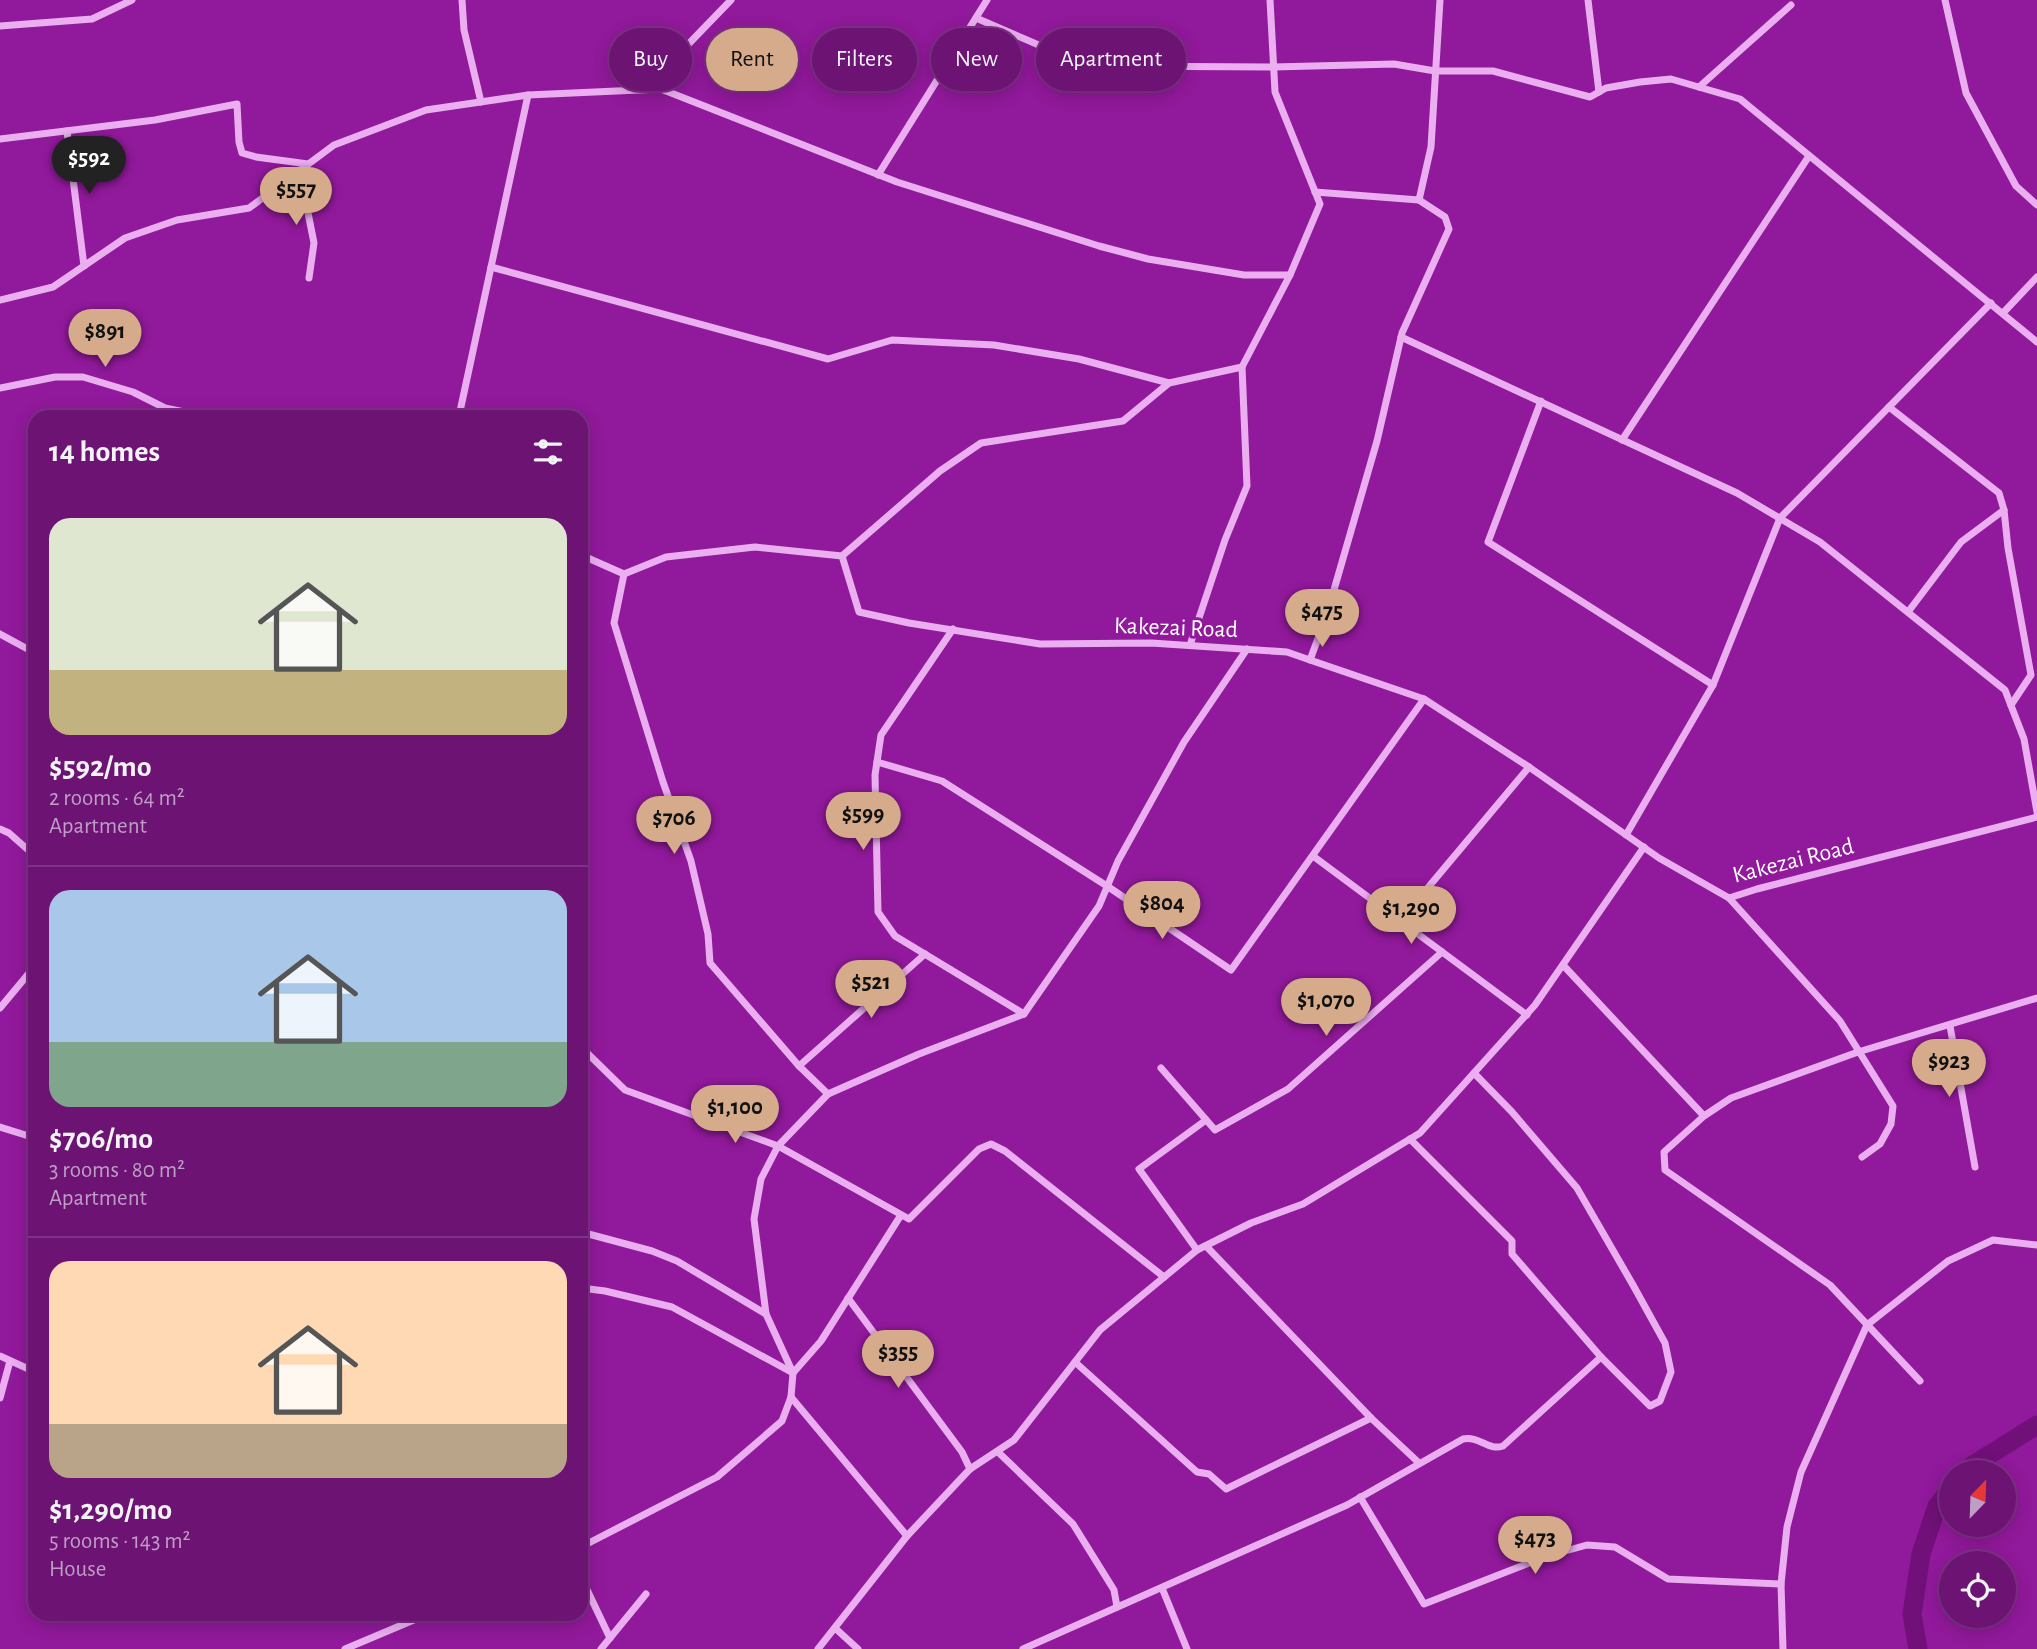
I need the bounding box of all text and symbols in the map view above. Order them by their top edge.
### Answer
chip: Buy [609,28,692,91]
chip: Rent [706,28,798,91]
chip: Filters [812,28,917,91]
chip: New [931,28,1022,91]
chip: Apartment [1036,28,1186,91]
pin: $592 [48,136,130,196]
text: $592 [68,147,110,170]
pin: $557 [255,168,337,227]
text: $557 [276,178,316,201]
pin: $891 [64,310,146,369]
text: $891 [84,320,126,343]
icon: filters [529,433,567,471]
text: 14 homes [49,437,160,467]
icon: home [245,564,371,690]
pin: $475 [1281,590,1363,649]
text: $475 [1301,600,1343,623]
street label: Kakezai Road [1114,614,1238,642]
text: $592/mo [49,752,152,782]
text: 2 rooms · 64 m² [49,787,185,810]
pin: $599 [822,792,904,852]
pin: $706 [633,796,715,856]
text: $599 [842,803,884,826]
text: $706 [652,807,696,830]
text: Apartment [49,815,147,838]
street label: Kakezai Road [1730,834,1856,888]
pin: $804 [1121,881,1203,941]
pin: $1,290 [1354,886,1468,946]
text: $804 [1139,892,1185,915]
text: $1,290 [1382,897,1440,920]
icon: home [245,936,371,1062]
pin: $521 [830,960,912,1020]
text: $521 [851,971,891,994]
pin: $1,070 [1269,978,1383,1038]
text: $1,070 [1297,989,1355,1012]
pin: $923 [1908,1040,1990,1099]
text: $923 [1928,1050,1970,1073]
pin: $1,100 [678,1086,792,1145]
text: $1,100 [707,1096,763,1119]
text: $706/mo [49,1124,153,1154]
text: 3 rooms · 80 m² [49,1159,185,1182]
text: Apartment [49,1187,147,1210]
icon: home [245,1307,371,1433]
pin: $355 [857,1330,939,1390]
text: $355 [878,1341,918,1364]
north arrow [1939,1460,2016,1536]
map controls [1939,1460,2016,1628]
text: $1,290/mo [49,1495,172,1525]
pin: $473 [1494,1516,1576,1576]
text: $473 [1514,1527,1556,1550]
text: 5 rooms · 143 m² [49,1530,191,1553]
button: locate [1939,1551,2016,1628]
text: House [49,1558,106,1581]

